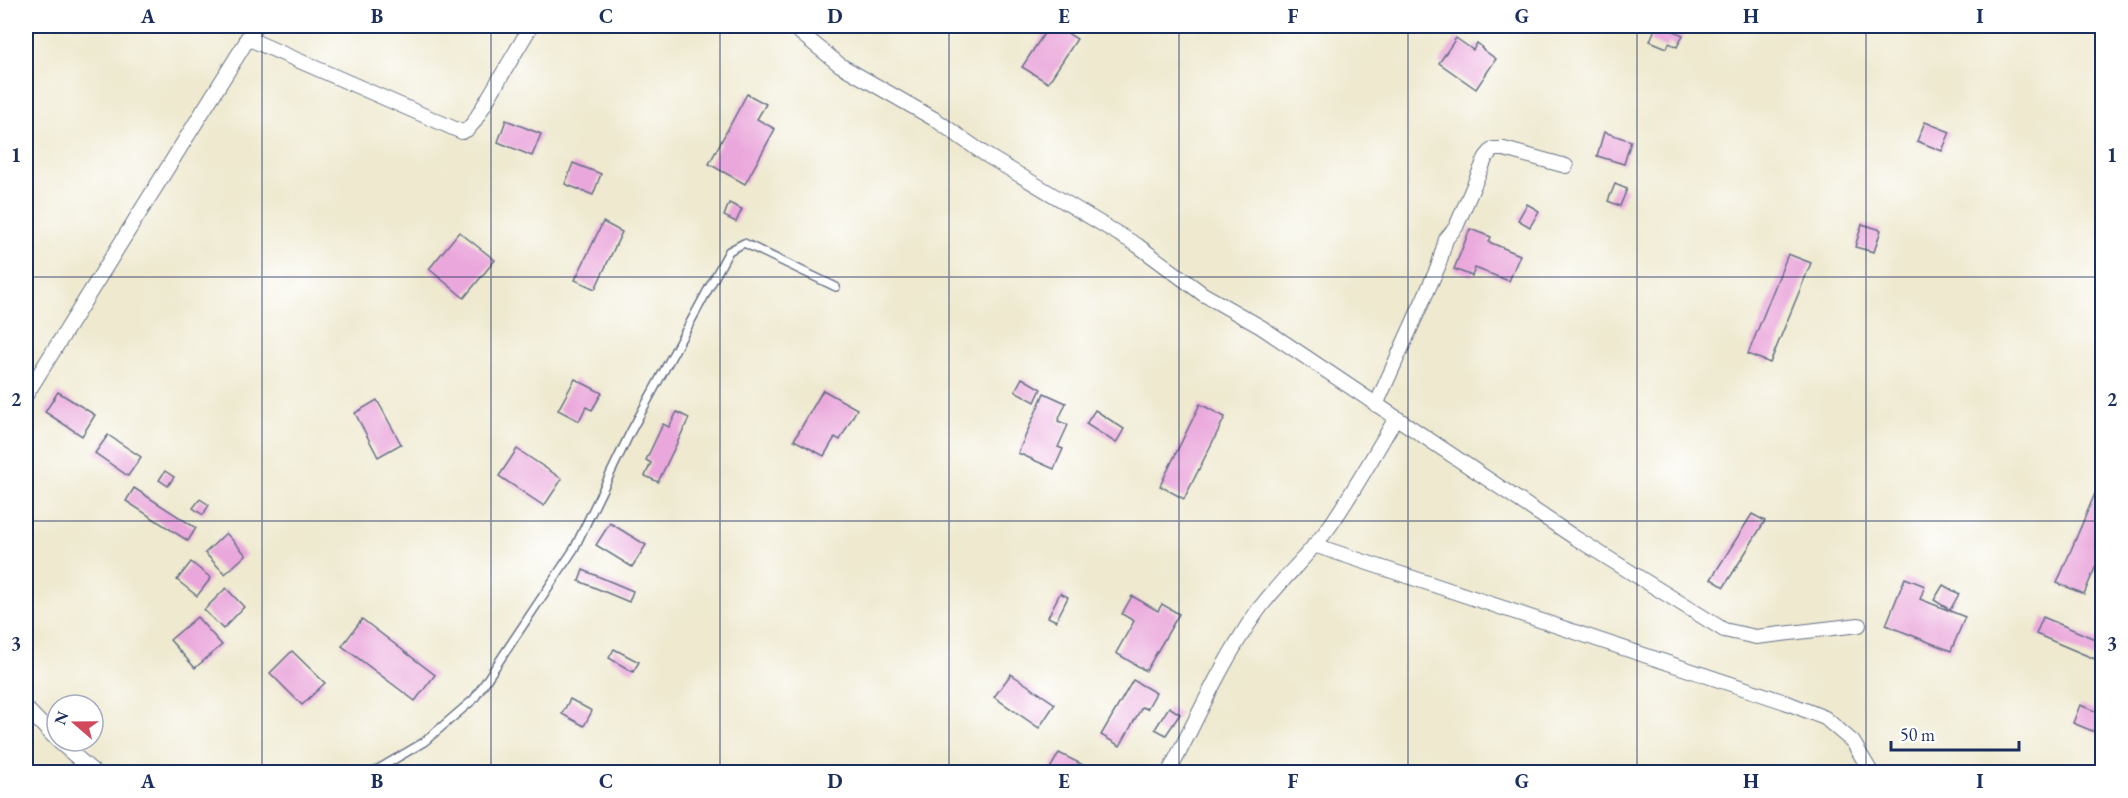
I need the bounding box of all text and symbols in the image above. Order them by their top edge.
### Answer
text: A [140,3,156,29]
text: B [371,3,383,29]
text: C [599,3,613,29]
text: D [827,3,843,29]
text: E [1058,3,1070,29]
text: F [1288,3,1299,29]
text: G [1515,3,1529,29]
text: H [1743,3,1759,29]
text: I [1976,3,1984,29]
text: 1 [11,142,21,168]
text: 1 [2107,142,2117,168]
text: 2 [11,386,22,412]
text: 2 [2107,386,2118,412]
text: 3 [11,630,21,656]
text: 3 [2107,630,2117,656]
north arrow [45,693,105,753]
text: N [49,708,73,728]
scale bar [1891,714,2018,752]
text: 50 m [1900,723,1935,746]
text: A [140,768,156,794]
text: B [371,768,383,794]
text: C [599,768,613,794]
text: D [827,768,843,794]
text: E [1058,768,1070,794]
text: F [1288,768,1299,794]
text: G [1515,768,1529,794]
text: H [1743,768,1759,794]
text: I [1976,768,1984,794]

